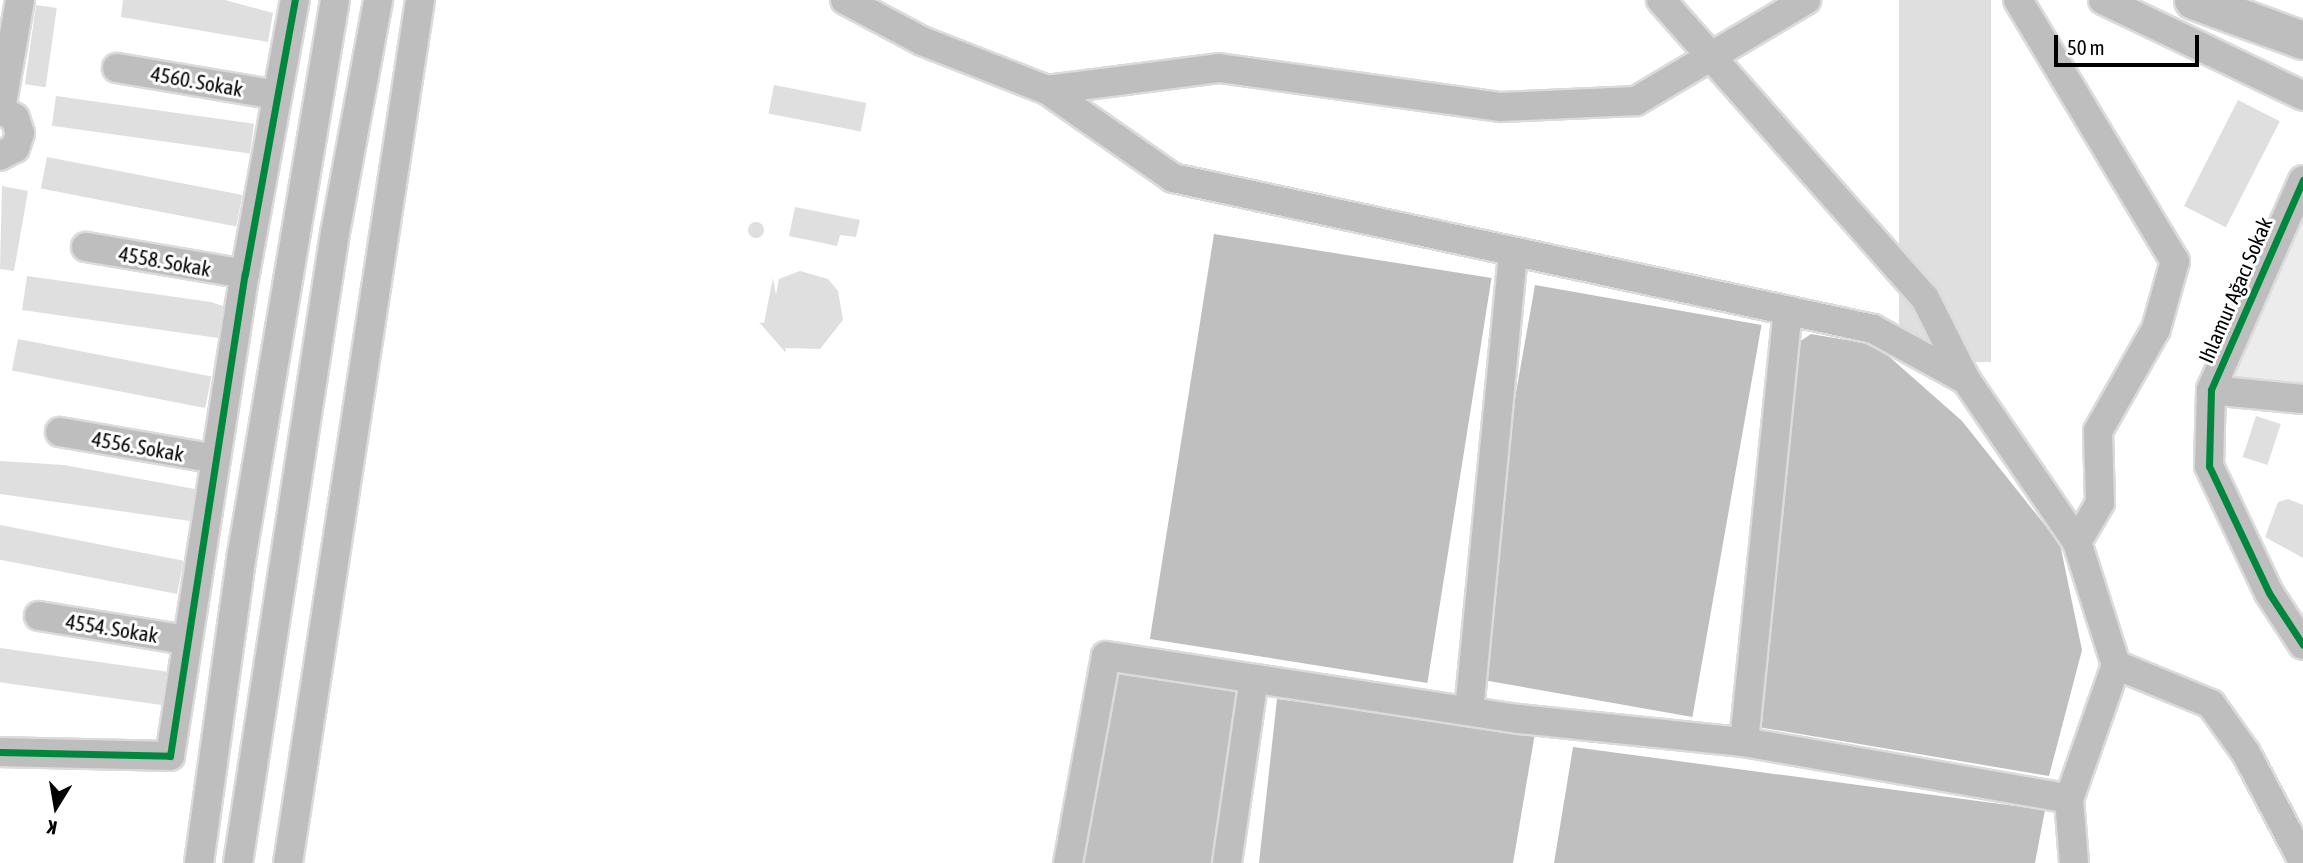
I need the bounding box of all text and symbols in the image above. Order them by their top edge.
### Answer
scale bar [2058,21,2203,65]
text: 50 m [2067,35,2105,59]
street label: 4560. Sokak [149,61,245,101]
street label: Ihlamur Ağacı Sokak [2193,213,2277,367]
street label: 4558. Sokak [117,241,213,281]
street label: 4556. Sokak [90,426,186,466]
street label: 4554. Sokak [64,608,160,648]
north arrow [21,772,91,842]
text: K [45,816,59,839]

